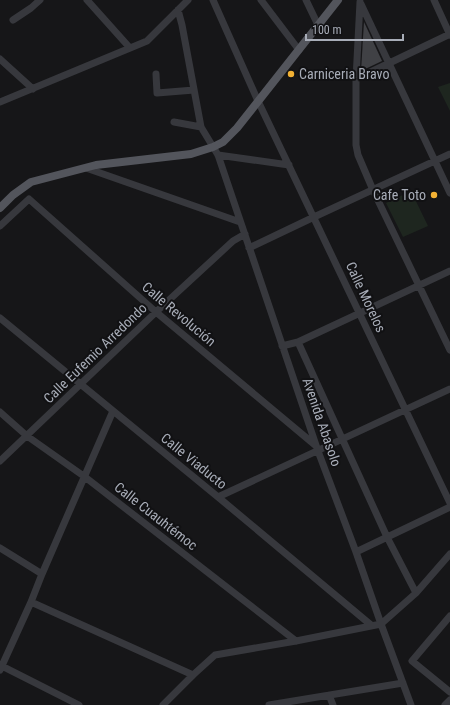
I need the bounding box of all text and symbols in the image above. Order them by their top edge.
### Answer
scale bar [306,16,403,42]
text: 100 m [312,23,342,37]
place label: Carniceria Bravo [299,66,389,82]
marker: Carniceria Bravo [286,69,296,79]
place label: Cafe Toto [373,187,426,203]
marker: Cafe Toto [429,190,439,200]
street label: Calle Morelos [343,259,389,335]
street label: Calle Revolución [139,279,219,349]
street label: Calle Eufemio Arredondo [40,300,150,406]
street label: Avenida Abasolo [299,376,345,468]
street label: Calle Viaducto [158,430,230,492]
street label: Calle Cuauhtémoc [111,479,201,553]

